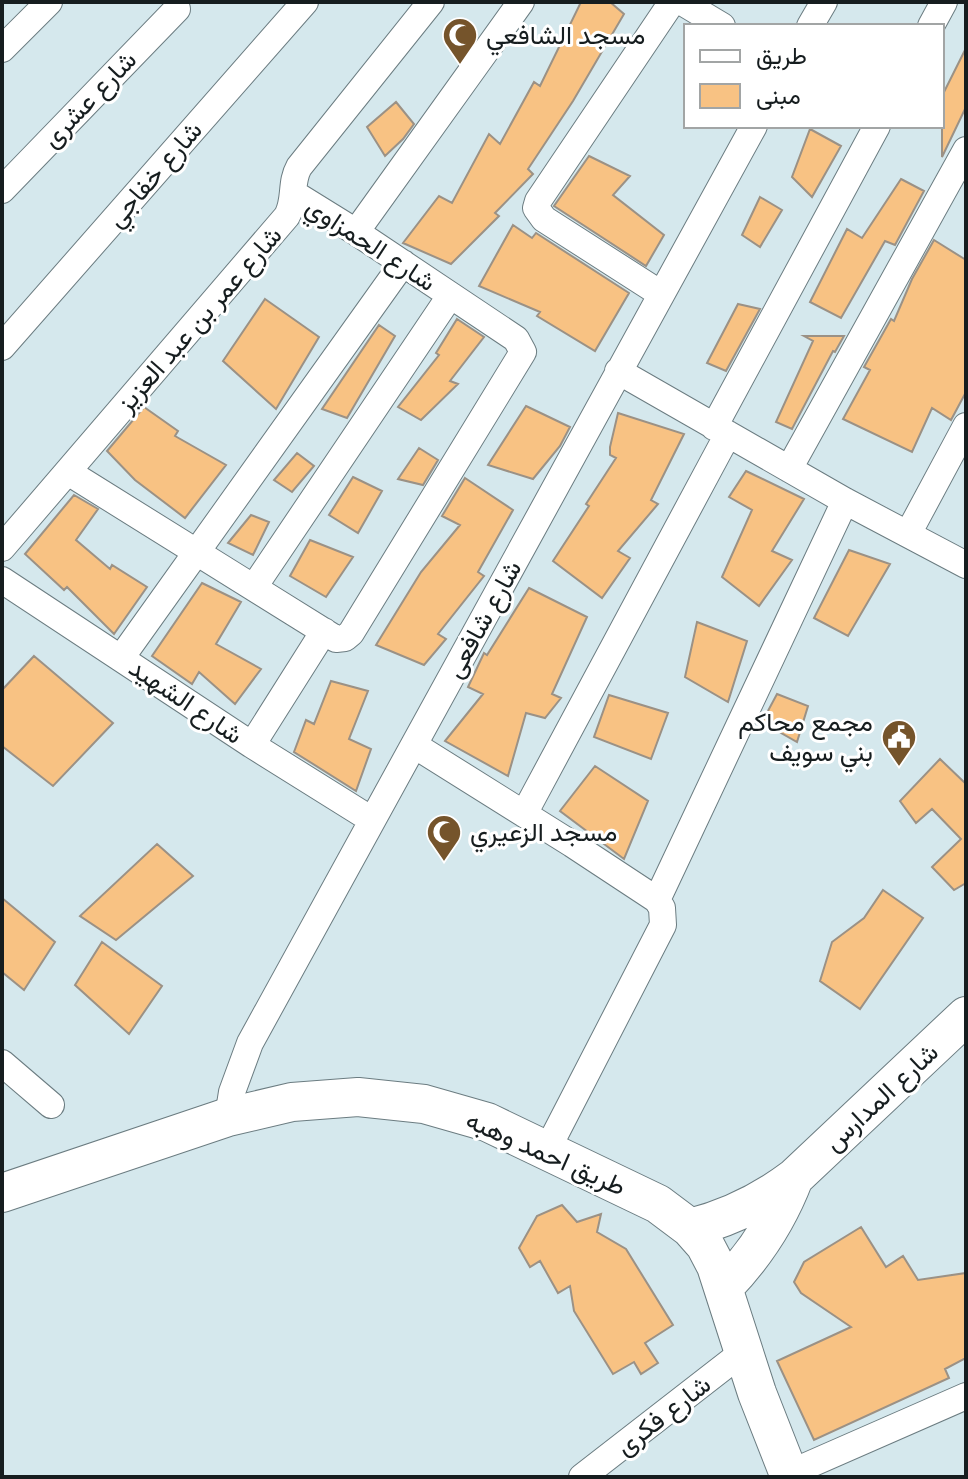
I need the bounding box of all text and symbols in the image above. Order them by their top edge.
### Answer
mosque icon: مسجد الشافعي [441,16,479,66]
place label: مسجد الشافعي [486,20,645,56]
legend [684,24,944,128]
text: طريق [756,42,807,71]
street label: شارع عشرى [36,45,144,156]
text: مبنى [756,82,801,110]
street label: شارع خفاجي [100,115,212,237]
street label: شارع الحمزاوي [297,191,442,302]
street label: شارع عمر بن عبد العزيز [110,220,290,421]
street label: شارع شافعى [439,555,530,684]
street label: شارع الشهيد [122,652,248,752]
place label: مجمع محاكم بني سويف [738,707,873,773]
public building icon: مجمع محاكم بني سويف [880,718,918,768]
mosque icon: مسجد الزعيري [425,813,463,863]
place label: مسجد الزعيري [470,817,617,853]
street label: شارع المدارس [818,1037,946,1159]
street label: طريق احمد وهبه [461,1104,631,1203]
street label: شارع فكرى [610,1369,718,1464]

